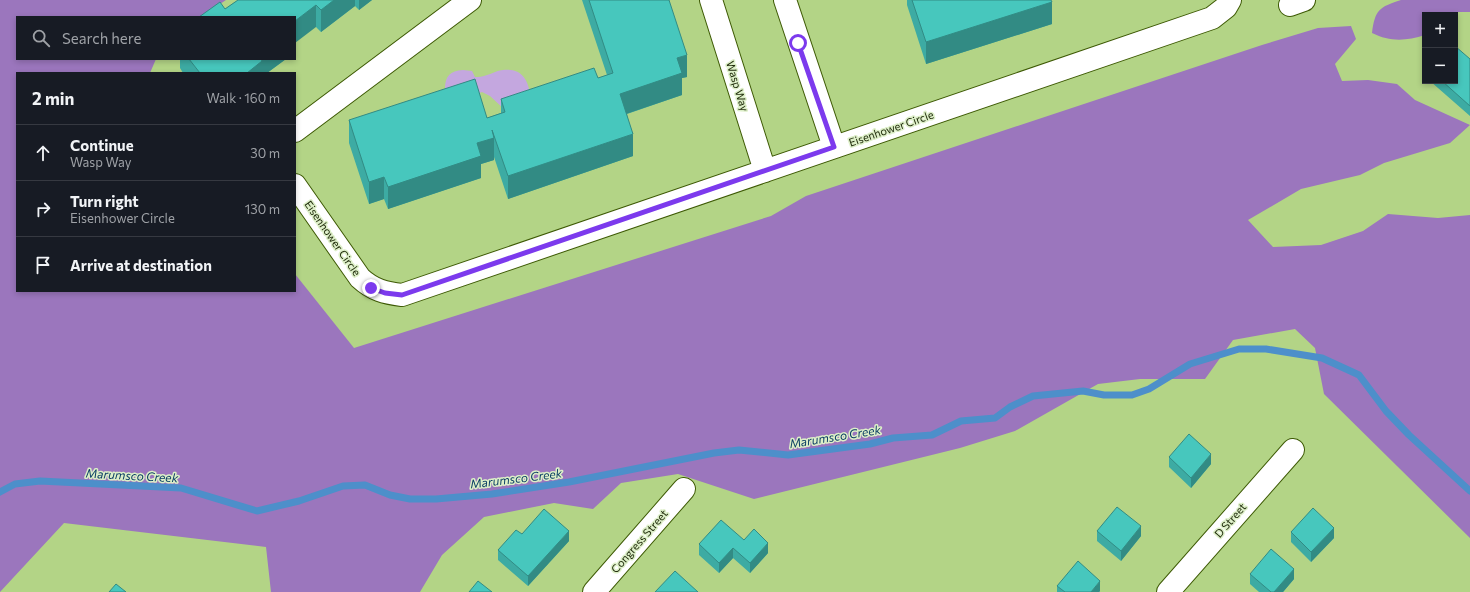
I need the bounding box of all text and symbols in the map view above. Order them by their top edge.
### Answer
map controls [1422,12,1458,84]
button: + [1422,12,1458,48]
search box [16,16,296,60]
icon: search [30,27,52,49]
text: Search here [62,29,141,47]
route start [789,34,807,52]
button: − [1422,48,1458,84]
street label: Wasp Way [724,59,752,113]
text: 2 min [32,88,74,109]
text: Walk · 160 m [206,90,280,106]
street label: Eisenhower Circle [847,107,935,149]
text: Continue [70,136,134,154]
icon: ahead [32,142,54,164]
text: 30 m [250,145,280,161]
text: Wasp Way [70,154,131,170]
text: Turn right [70,192,139,210]
icon: right [32,198,54,220]
street label: Eisenhower Circle [302,198,364,278]
text: 130 m [245,201,280,217]
text: Eisenhower Circle [70,210,175,226]
icon: arrive [32,254,54,276]
text: Arrive at destination [70,256,212,274]
route end [362,279,380,297]
water label: Marumsco Creek [788,422,882,450]
water label: Marumsco Creek [469,465,563,491]
water label: Marumsco Creek [85,466,179,484]
street label: D Street [1212,500,1249,540]
street label: Congress Street [608,506,670,575]

